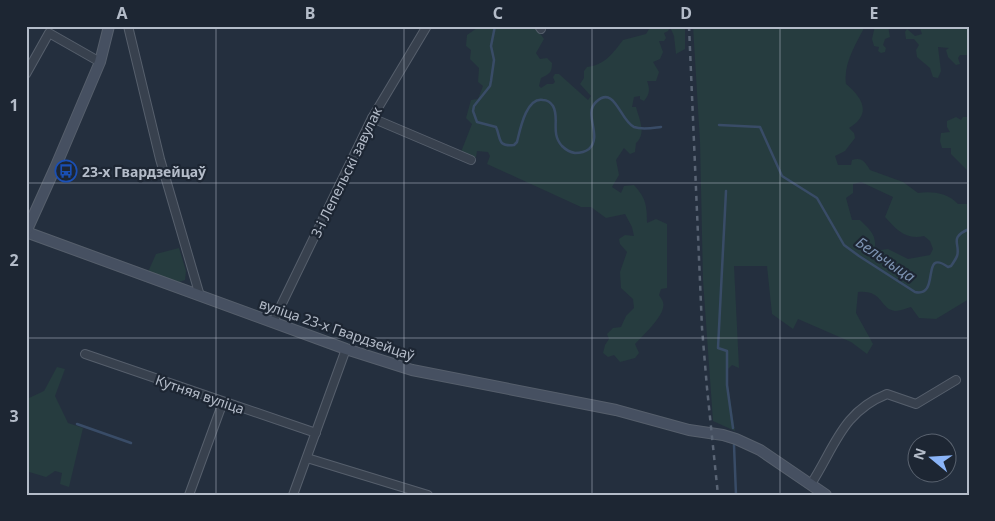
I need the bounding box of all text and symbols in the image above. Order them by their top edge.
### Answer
text: A [116,2,128,24]
text: B [305,2,315,24]
text: C [493,2,503,24]
text: D [680,2,692,24]
text: E [870,2,879,24]
text: 1 [9,94,19,116]
street label: 3-і Лепельскі завулак [306,103,386,240]
bus stop icon: 23-х Гвардзейцаў [54,159,78,183]
place label: 23-х Гвардзейцаў [82,162,206,181]
water label: Бельчыца [852,232,920,286]
text: 2 [9,249,19,271]
street label: вуліца 23-х Гвардзейцаў [257,293,418,365]
street label: Кутняя вуліца [153,370,247,418]
text: 3 [9,405,19,427]
north arrow [908,434,958,484]
text: N [908,445,930,462]

